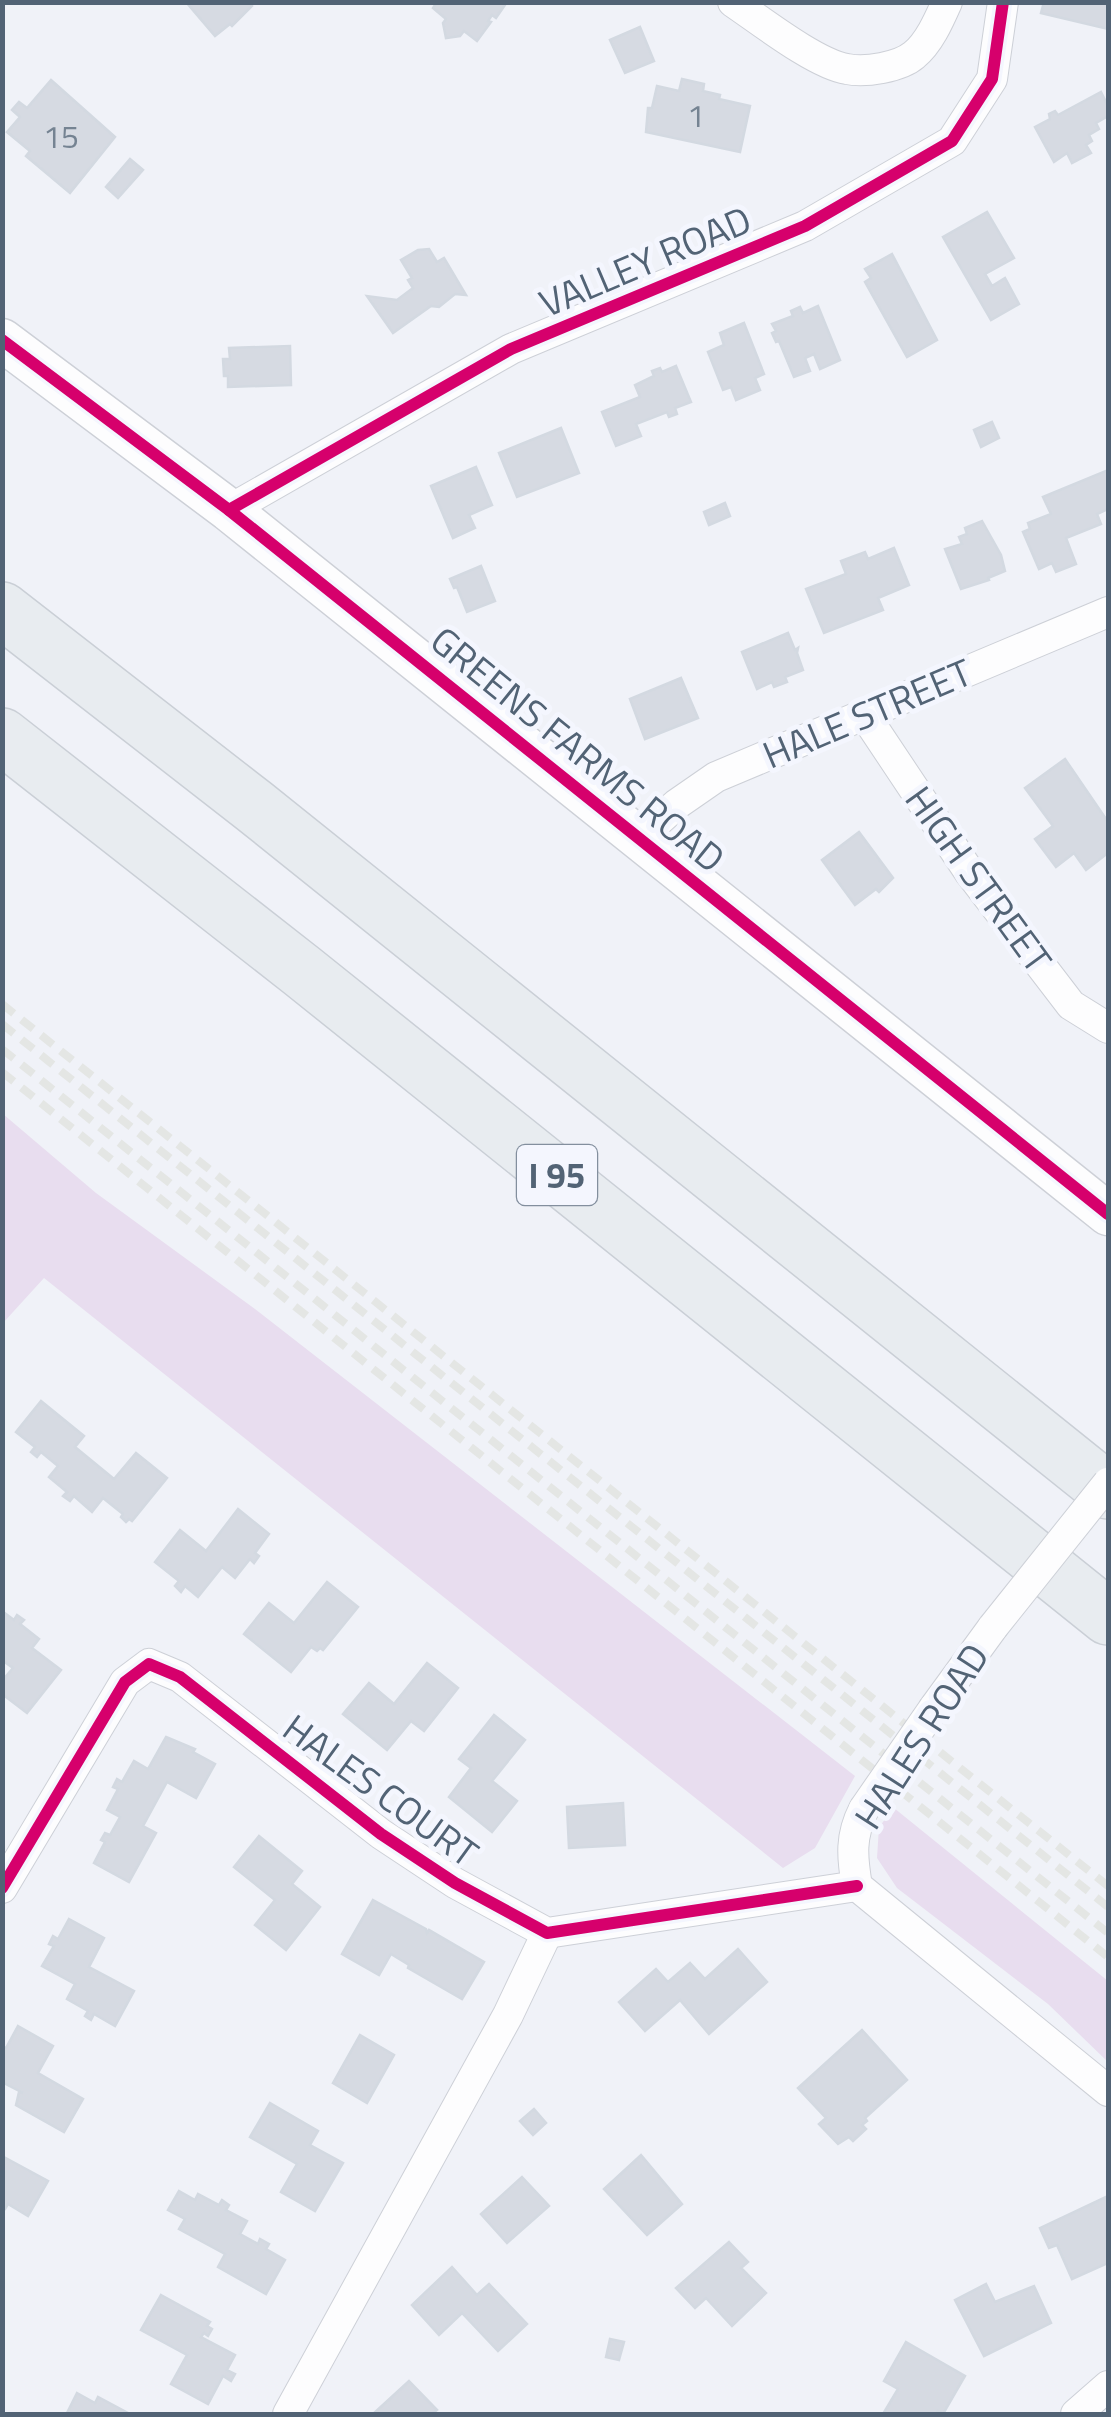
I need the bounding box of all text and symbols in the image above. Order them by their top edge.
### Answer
house number: 1 [687,91,705,139]
house number: 15 [43,112,79,160]
street label: VALLEY ROAD [530,190,760,332]
street label: GREENS FARMS ROAD [418,612,738,886]
street label: HALE STREET [754,643,980,783]
street label: HIGH STREET [891,774,1067,984]
road number: I 95 [517,1145,597,1205]
street label: HALES ROAD [839,1631,1003,1841]
street label: HALES COURT [271,1699,491,1881]

